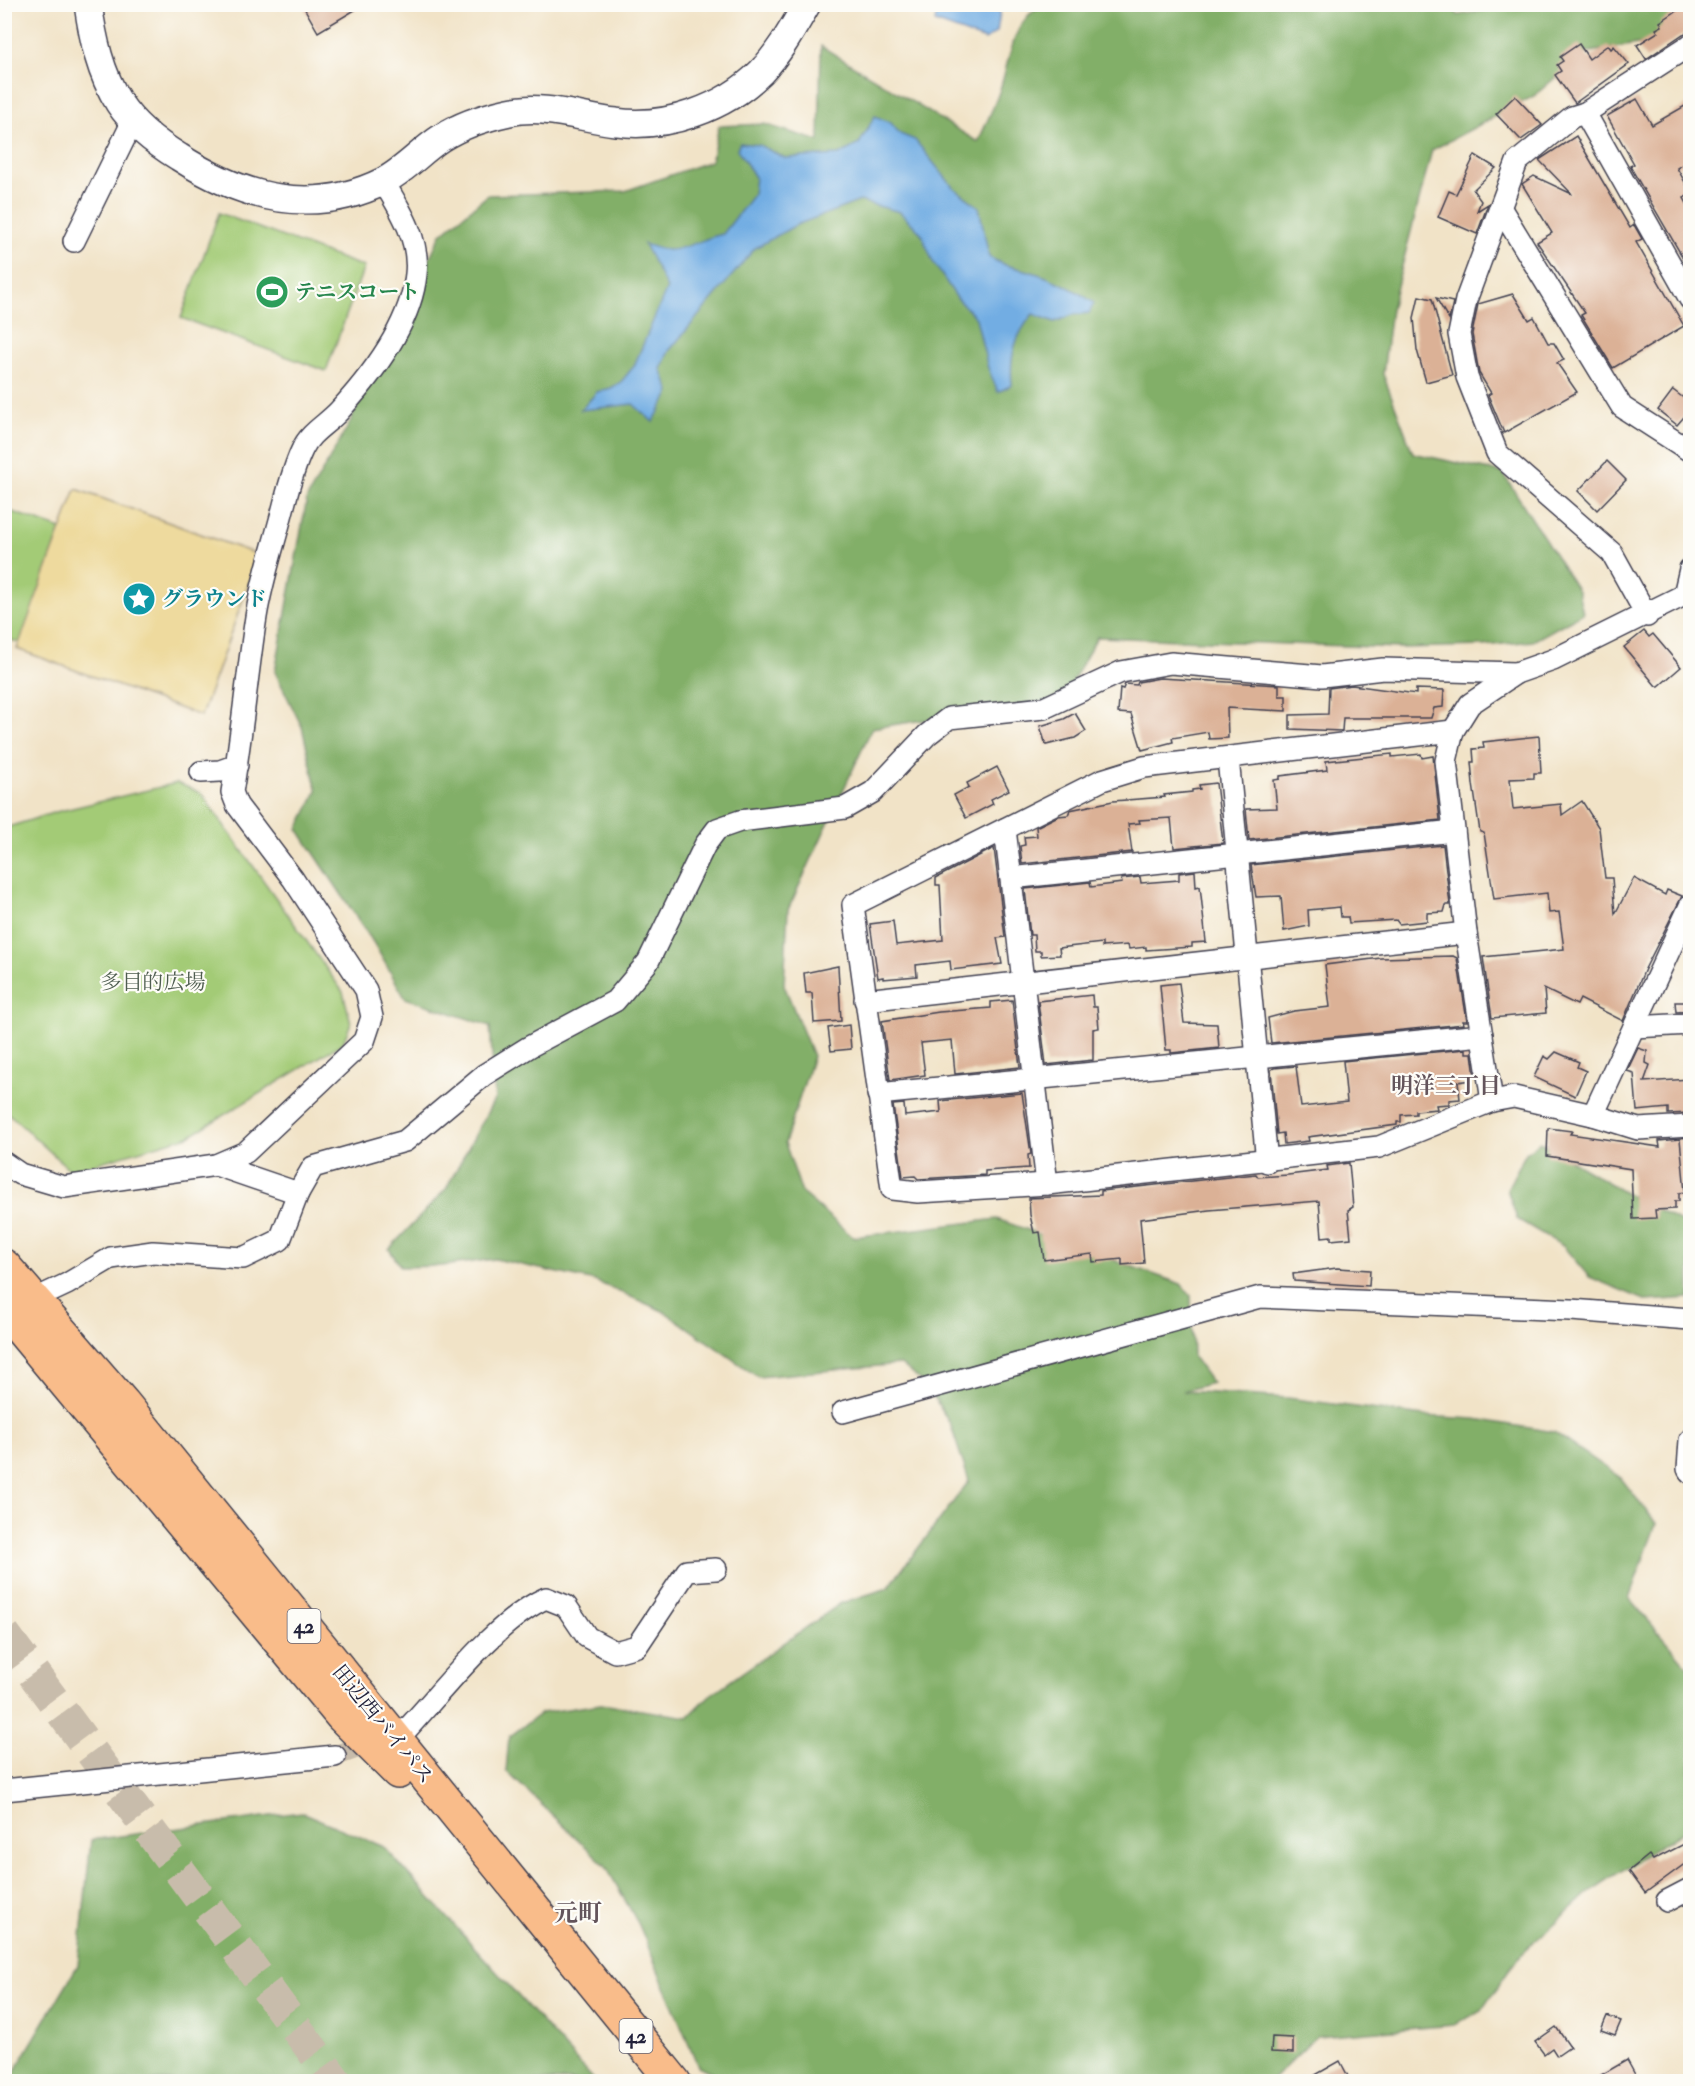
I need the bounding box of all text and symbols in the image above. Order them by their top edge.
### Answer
sports icon: テニスコート [254,274,290,310]
place label: テニスコート [295,279,420,306]
place icon: グラウンド [121,581,157,617]
place label: グラウンド [162,586,267,613]
park label: 多目的広場 [101,969,206,996]
district label: 明洋三丁目 [1391,1072,1501,1100]
road number: 42 [288,1609,320,1643]
street label: 田辺西バイパス [326,1659,439,1790]
district label: 元町 [554,1898,602,1929]
road number: 42 [620,2019,652,2053]

